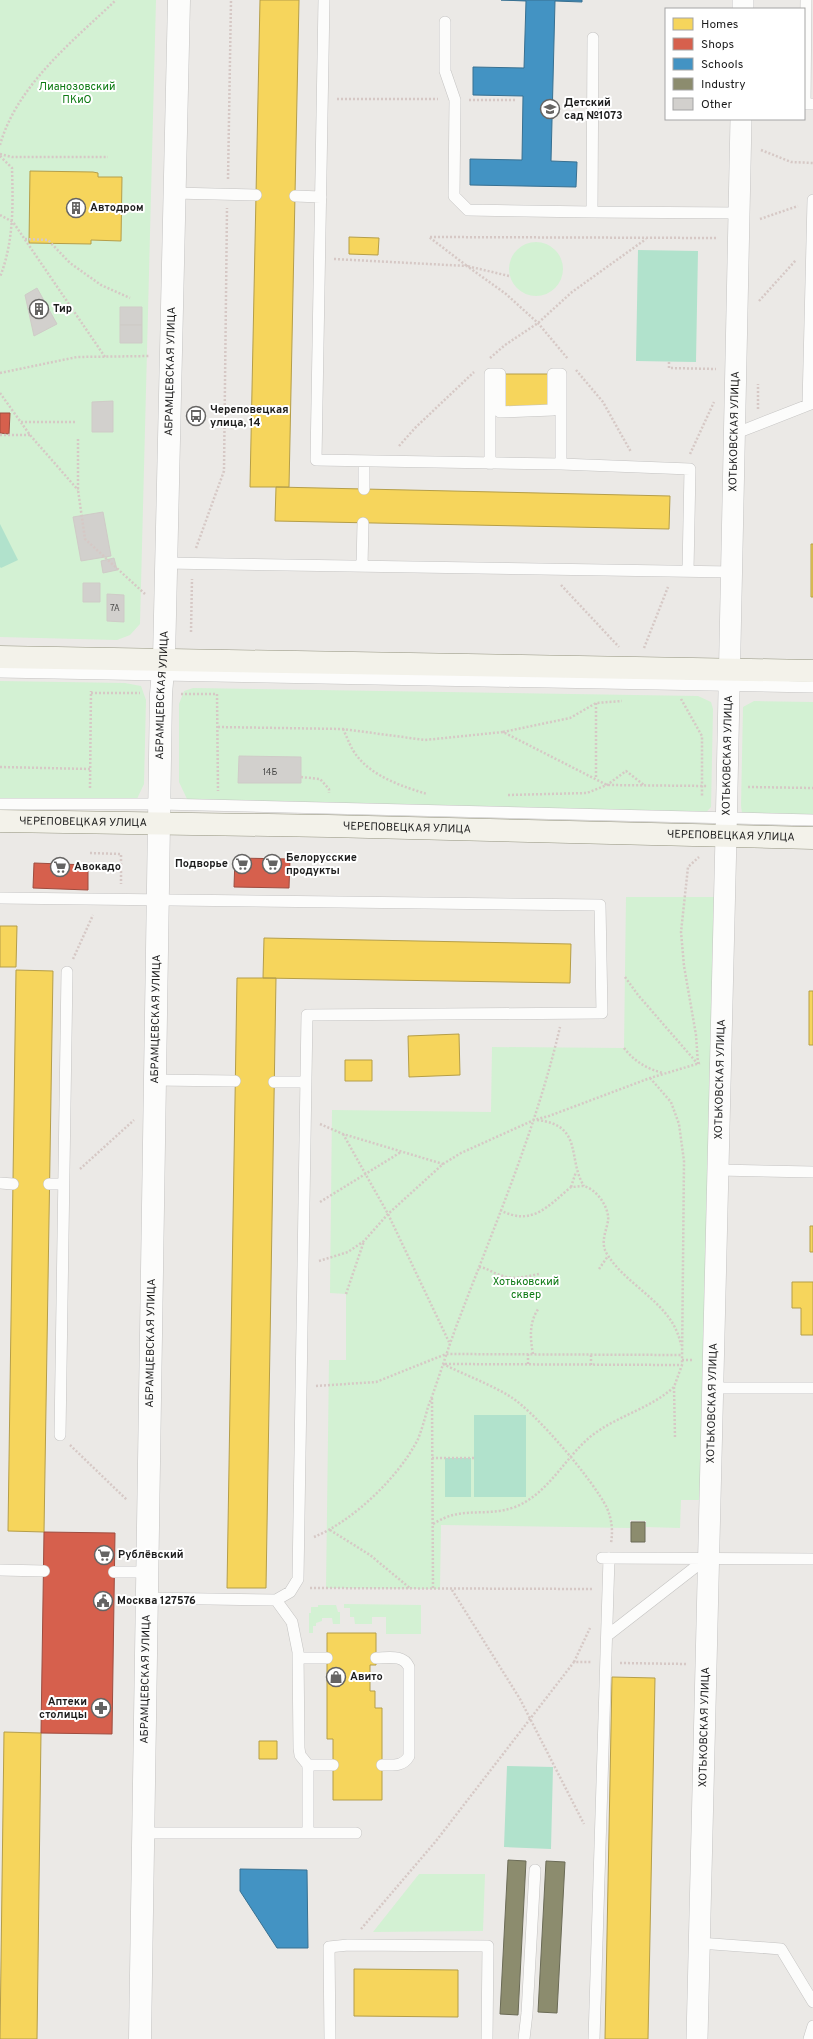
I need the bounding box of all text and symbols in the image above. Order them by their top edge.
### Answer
legend [665,8,805,120]
text: Homes [701,17,738,33]
text: Shops [701,37,734,53]
text: Schools [701,57,743,73]
text: Industry [701,77,746,93]
park label: Лианозовский ПКиО [39,80,115,107]
place label: Детский сад №1073 [564,96,623,123]
text: Other [701,97,733,113]
school or university icon: Детский сад №1073 [539,98,561,120]
building icon: Автодром [65,197,87,219]
place label: Автодром [90,201,144,215]
building icon: Тир [28,298,50,320]
place label: Тир [53,302,72,316]
street label: АБРАМЦЕВСКАЯ УЛИЦА [162,307,179,436]
street label: ХОТЬКОВСКАЯ УЛИЦА [726,371,743,492]
place label: Череповецкая улица, 14 [210,403,289,430]
bus stop icon: Череповецкая улица, 14 [185,405,207,427]
house number: 7А [110,603,120,614]
street label: АБРАМЦЕВСКАЯ УЛИЦА [153,630,172,760]
street label: ХОТЬКОВСКАЯ УЛИЦА [719,695,736,816]
house number: 14Б [263,767,277,778]
street label: ЧЕРЕПОВЕЦКАЯ УЛИЦА [19,814,147,830]
street label: ЧЕРЕПОВЕЦКАЯ УЛИЦА [343,819,471,837]
street label: ЧЕРЕПОВЕЦКАЯ УЛИЦА [667,827,795,845]
place label: Белорусские продукты [286,851,357,878]
supermarket icon: Подворье [231,853,253,875]
supermarket icon: Белорусские продукты [261,853,283,875]
supermarket icon: Авокадо [49,856,71,878]
place label: Подворье [175,857,228,871]
place label: Авокадо [74,860,121,874]
street label: АБРАМЦЕВСКАЯ УЛИЦА [148,954,164,1084]
street label: ХОТЬКОВСКАЯ УЛИЦА [712,1019,729,1140]
park label: Хотьковский сквер [493,1275,559,1302]
street label: АБРАМЦЕВСКАЯ УЛИЦА [143,1278,159,1408]
street label: ХОТЬКОВСКАЯ УЛИЦА [704,1343,721,1464]
supermarket icon: Рублёвский [93,1544,115,1566]
place label: Рублёвский [118,1548,184,1562]
public building icon: Москва 127576 [92,1590,114,1612]
place label: Москва 127576 [117,1594,196,1608]
street label: АБРАМЦЕВСКАЯ УЛИЦА [138,1614,154,1744]
shop icon: Авито [325,1666,347,1688]
street label: ХОТЬКОВСКАЯ УЛИЦА [696,1667,713,1787]
place label: Авито [350,1670,383,1684]
place label: Аптеки столицы [39,1695,87,1722]
pharmacy icon: Аптеки столицы [90,1697,112,1719]

